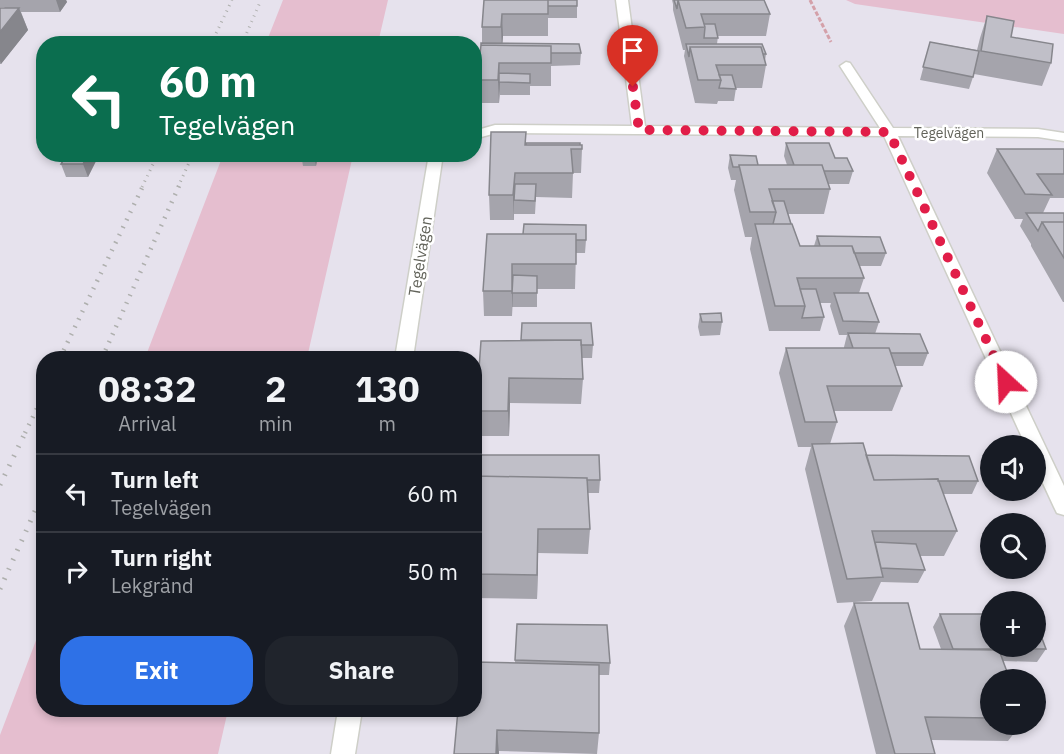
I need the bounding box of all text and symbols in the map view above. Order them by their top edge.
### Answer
pin [607,25,658,87]
icon: arrive [616,34,649,67]
text: 60 m [159,54,257,109]
icon: left [60,60,138,138]
text: Tegelvägen [159,107,295,142]
street label: Tegelvägen [914,124,984,142]
street label: Tegelvägen [404,215,436,297]
position arrow [974,350,1038,414]
text: 08:32 [98,365,197,412]
text: 2 [265,365,287,412]
text: 130 [355,365,420,412]
text: Arrival [118,410,177,437]
text: min [259,410,293,437]
text: m [379,410,396,437]
map controls [980,435,1046,735]
button: sound [980,435,1046,501]
text: Turn left [111,465,199,494]
icon: left [60,477,93,510]
text: 60 m [407,479,458,508]
text: Tegelvägen [111,494,212,521]
button: search [980,513,1046,579]
text: Turn right [111,543,212,572]
icon: right [60,555,93,588]
text: 50 m [407,557,458,586]
text: Lekgränd [111,572,194,599]
button: + [980,591,1046,657]
button: Exit [60,636,253,705]
button: Share [265,636,458,705]
button: − [980,669,1046,735]

